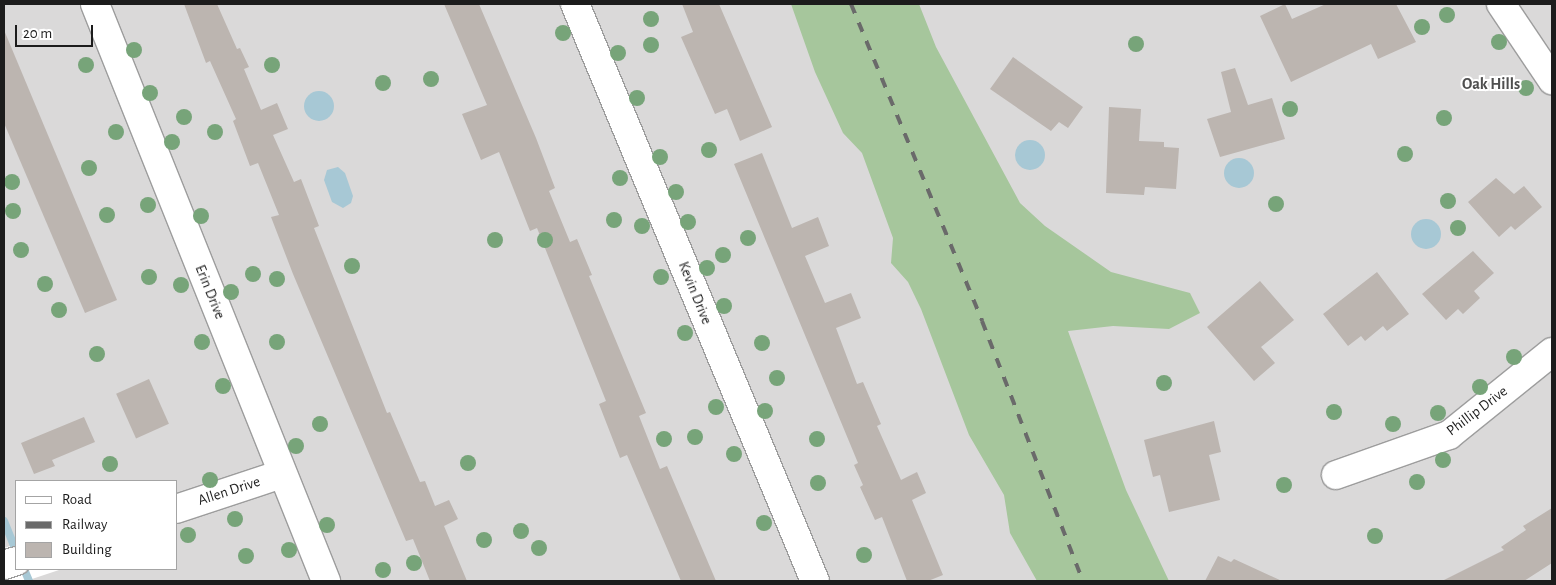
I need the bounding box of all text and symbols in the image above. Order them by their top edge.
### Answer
scale bar [18,15,95,47]
text: 20 m [23,26,52,41]
district label: Oak Hills [1462,74,1520,94]
street label: Kevin Drive [674,259,716,327]
street label: Erin Drive [191,262,229,322]
street label: Phillip Drive [1443,382,1511,440]
street label: Allen Drive [196,472,262,510]
legend [15,480,178,570]
text: Road [62,492,92,507]
text: Railway [62,517,107,532]
text: Building [62,542,112,557]

